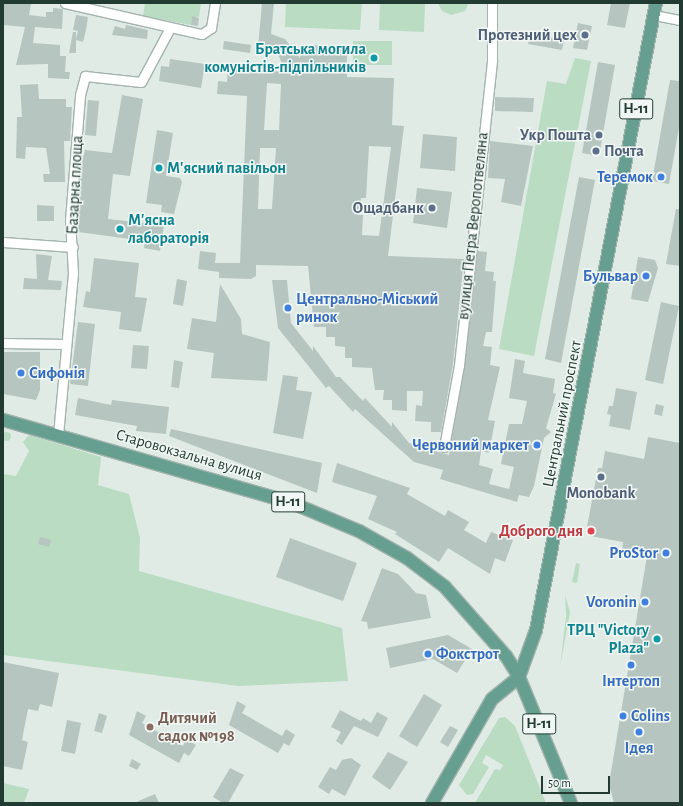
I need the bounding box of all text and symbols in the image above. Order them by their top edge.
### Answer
place label: Протезний цех [477,25,577,45]
marker: Протезний цех [580,30,590,40]
place label: Братська могила комуністів-підпільників [204,39,366,77]
marker: Братська могила комуністів-підпільників [369,53,379,63]
road number: Н-11 [619,96,653,122]
place label: Укр Пошта [520,125,591,145]
marker: Укр Пошта [594,130,604,140]
street label: вулиця Петра Веропотвеляна [454,131,492,321]
street label: Базарна площа [63,135,87,235]
place label: Почта [604,141,644,161]
marker: Почта [591,146,601,156]
place label: М'ясний павільон [167,158,286,178]
marker: М'ясний павільон [154,163,164,173]
place label: Теремок [597,167,653,187]
marker: Теремок [656,172,666,182]
place label: Ощадбанк [352,198,424,218]
marker: Ощадбанк [427,203,437,213]
place label: М'ясна лабораторія [128,210,209,248]
marker: М'ясна лабораторія [115,224,125,234]
place label: Бульвар [583,266,638,286]
marker: Бульвар [641,271,651,281]
place label: Центрально-Міський ринок [296,289,438,327]
marker: Центрально-Міський ринок [283,303,293,313]
street label: Центральний проспект [538,339,586,489]
place label: Сифонія [29,363,85,383]
marker: Сифонія [16,368,26,378]
street label: Старовокзальна вулиця [114,425,264,485]
place label: Червоний маркет [412,435,529,455]
marker: Червоний маркет [532,440,542,450]
marker: Monobank [596,472,606,482]
place label: Monobank [566,483,636,503]
road number: Н-11 [271,489,305,515]
place label: Доброго дня [499,521,583,541]
marker: Доброго дня [586,526,596,536]
place label: ProStor [609,543,658,563]
marker: ProStor [661,548,671,558]
place label: Voronin [586,592,637,612]
marker: Voronin [640,597,650,607]
place label: ТРЦ "Victory Plaza" [567,620,649,658]
marker: ТРЦ "Victory Plaza" [652,634,662,644]
place label: Фокстрот [436,644,499,664]
marker: Фокстрот [423,649,433,659]
marker: Інтертоп [626,660,636,670]
place label: Інтертоп [602,671,660,691]
place label: Colins [631,706,670,726]
place label: Дитячий садок №198 [158,708,235,746]
road number: Н-11 [522,711,556,737]
marker: Colins [618,711,628,721]
marker: Дитячий садок №198 [145,722,155,732]
marker: Ідея [634,727,644,737]
place label: Ідея [625,738,653,758]
scale bar [543,768,612,794]
text: 50 m [548,777,571,789]

